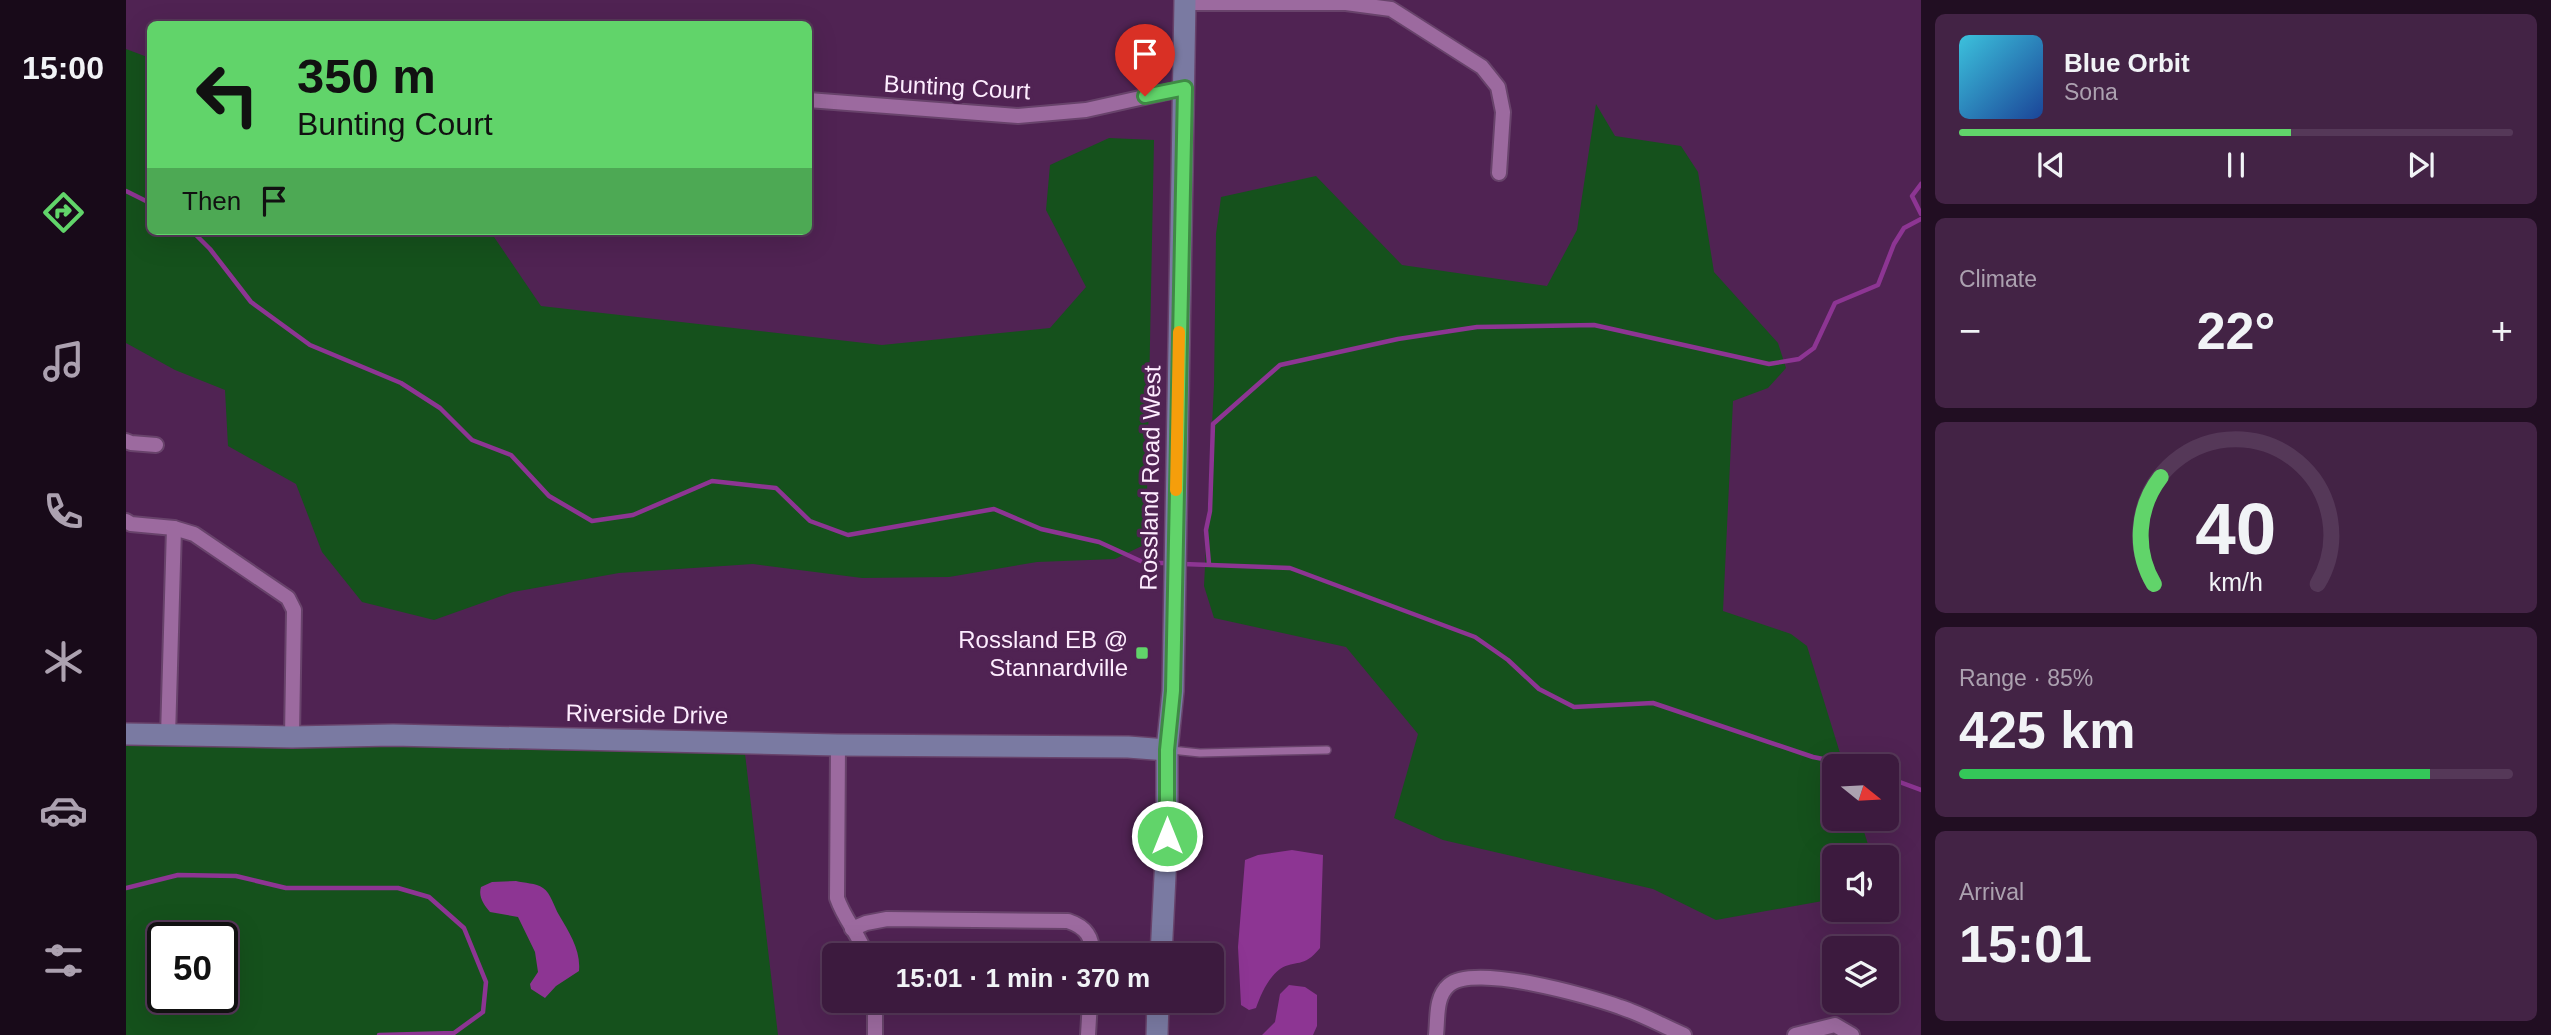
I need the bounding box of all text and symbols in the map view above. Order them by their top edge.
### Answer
pin [1115,24,1175,96]
icon: arrive [1126,35,1164,73]
text: Blue Orbit [2064,48,2190,78]
icon: left [182,49,273,140]
text: 350 m [297,49,436,103]
text: 15:00 [22,50,104,86]
street label: Bunting Court [883,70,1031,104]
text: Sona [2064,79,2118,105]
text: Bunting Court [297,106,493,142]
icon: previous [2032,146,2070,184]
icon: pause [2217,146,2255,184]
icon: next [2402,146,2440,184]
icon: arrive [255,182,293,220]
text: Then [182,186,241,216]
icon: directions [39,188,88,237]
text: Climate [1959,266,2037,292]
text: 22° [2197,302,2275,360]
text: − [1959,310,1981,352]
text: + [2491,310,2513,352]
icon: music [39,337,88,386]
street label: Rossland Road West [1135,365,1165,591]
icon: phone [39,487,88,536]
text: 40 [2196,488,2276,569]
text: km/h [2209,567,2263,595]
place label: Rossland EB @ Stannardville [958,626,1128,681]
icon: climate [39,637,88,686]
marker: Rossland EB @ Stannardville [1134,645,1150,661]
text: Range · 85% [1959,665,2093,691]
street label: Riverside Drive [565,699,729,729]
text: 425 km [1959,701,2135,759]
north arrow [1822,754,1899,831]
map controls [1822,754,1899,1013]
icon: car [39,786,88,835]
position arrow [1130,799,1204,873]
button: sound [1822,845,1899,922]
text: Arrival [1959,879,2024,905]
text: 15:01 [1959,915,2092,973]
speed limit sign: 50 [147,922,238,1013]
icon: filters [39,936,88,985]
button: layers [1822,936,1899,1013]
text: 15:01 · 1 min · 370 m [896,963,1150,993]

